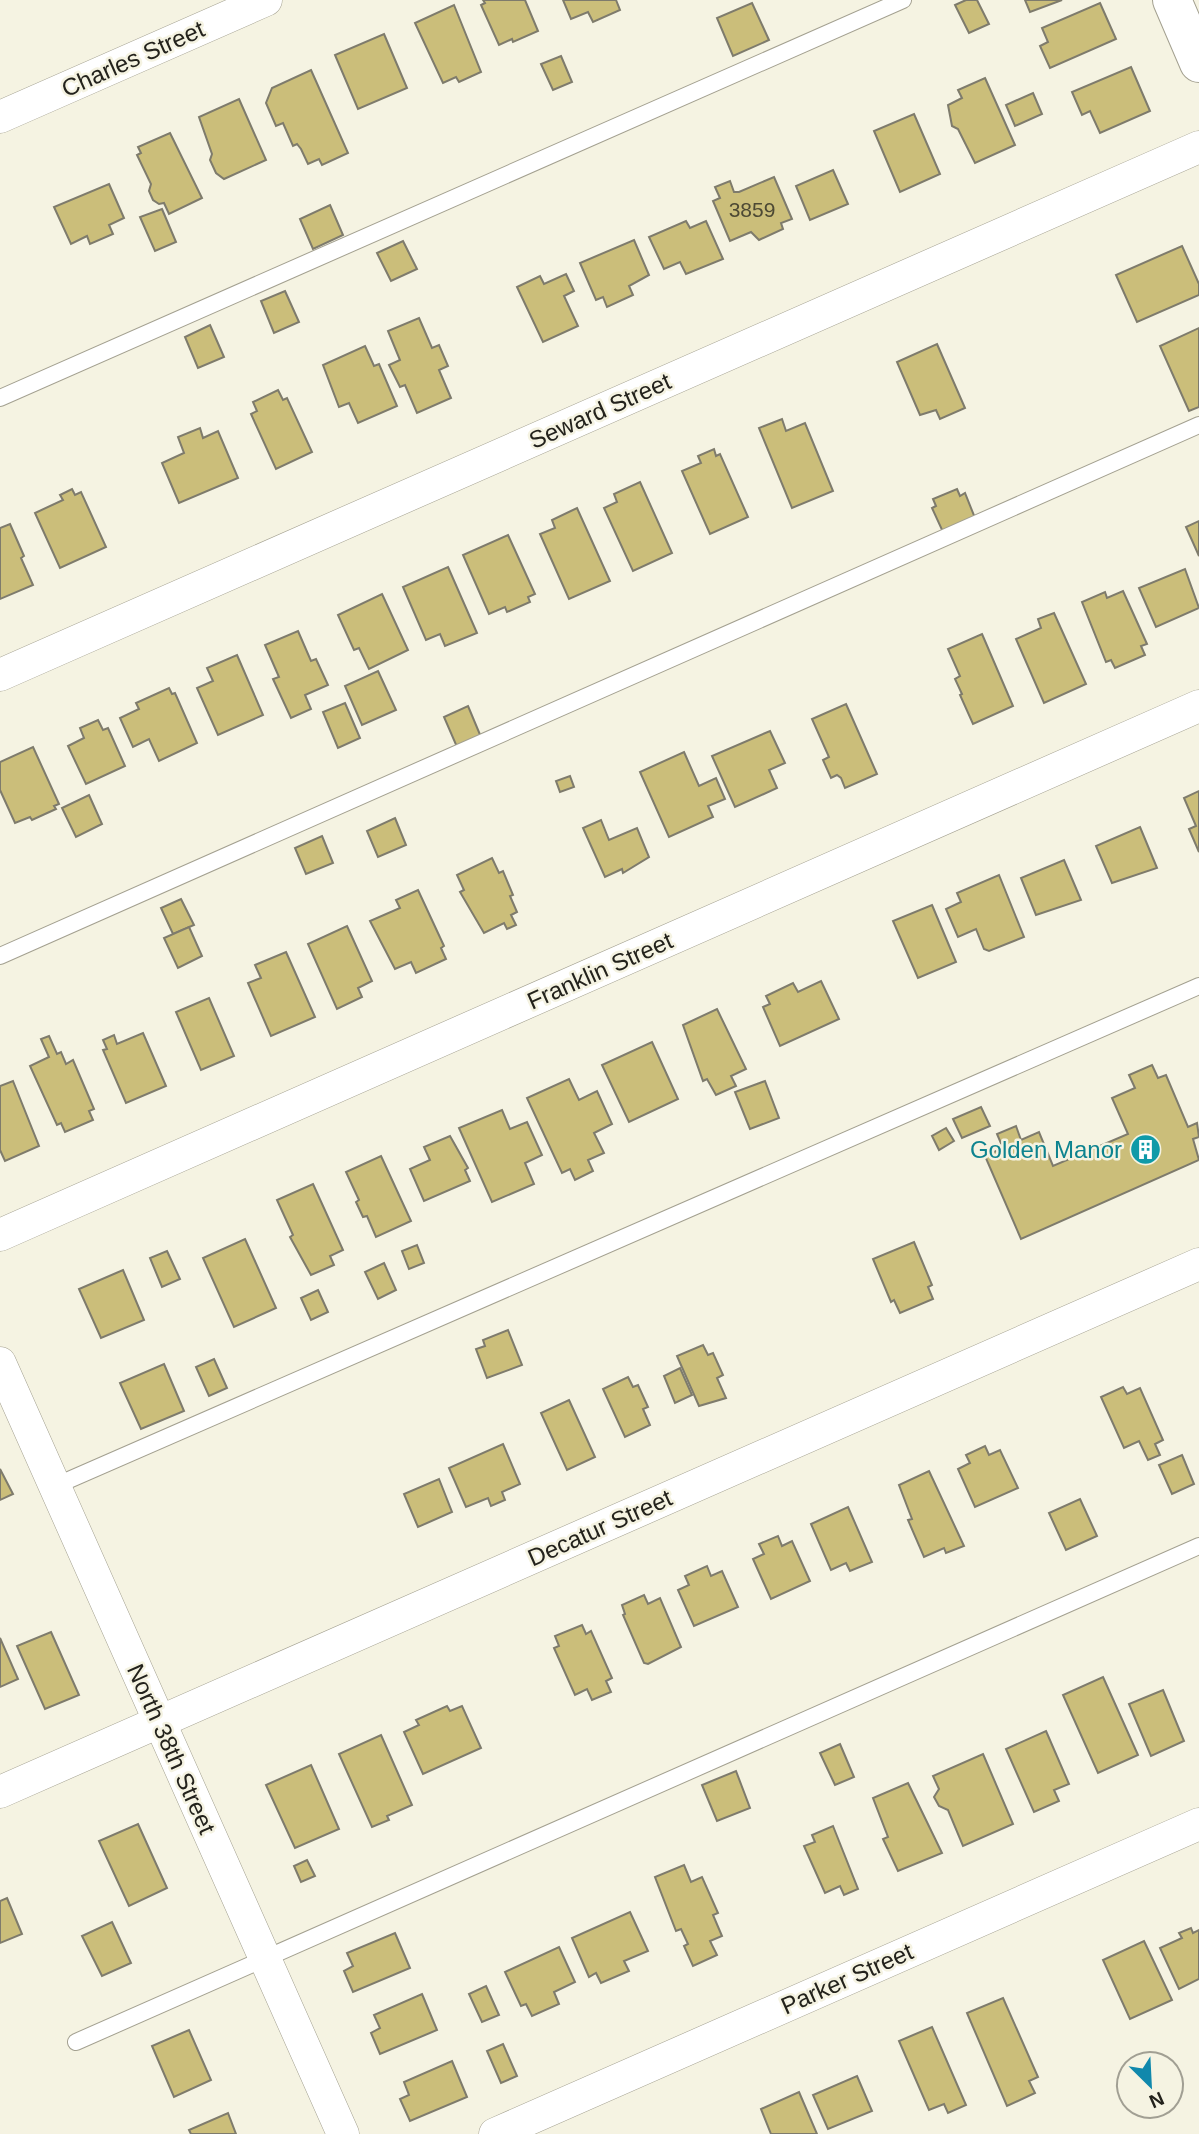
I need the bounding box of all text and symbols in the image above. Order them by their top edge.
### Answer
street label: Charles Street [57,15,209,102]
house number: 3859 [729,198,775,221]
street label: Seward Street [525,367,675,454]
street label: Franklin Street [523,926,677,1015]
building icon: Golden Manor [1128,1133,1162,1167]
place label: Golden Manor [970,1136,1122,1163]
street label: Decatur Street [524,1484,676,1571]
street label: North 38th Street [122,1660,221,1838]
street label: Parker Street [777,1937,917,2020]
north arrow [1115,2050,1185,2120]
text: N [1146,2088,1167,2112]

